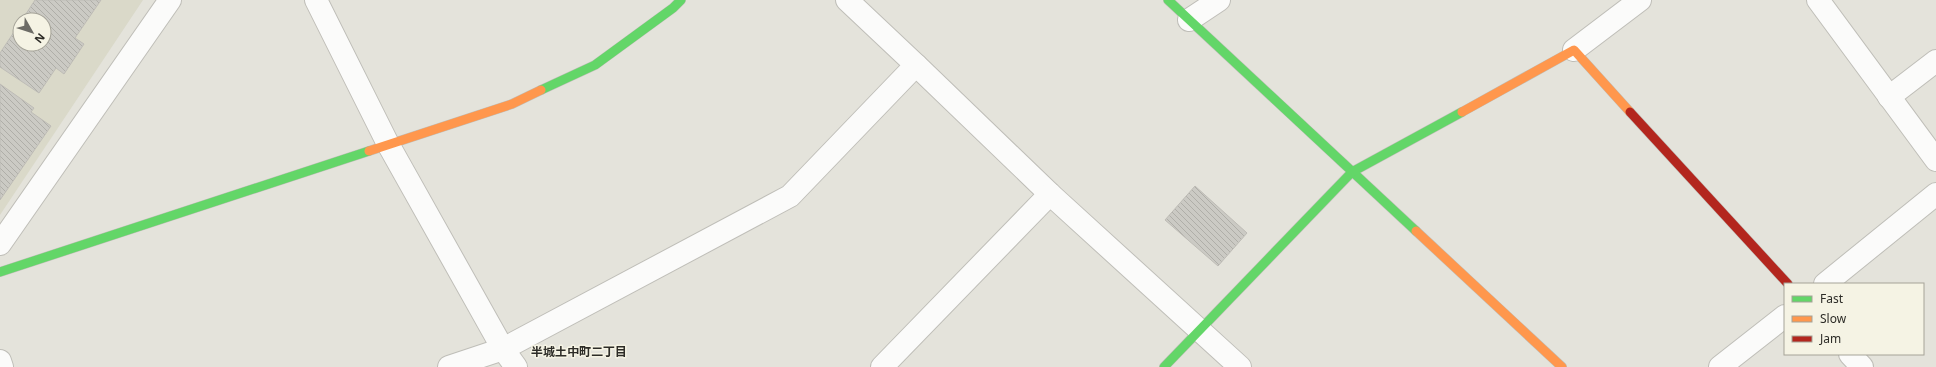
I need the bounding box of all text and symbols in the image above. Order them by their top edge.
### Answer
north arrow [12,12,52,52]
text: N [32,30,49,47]
legend [1784,283,1924,355]
text: Fast [1820,290,1844,307]
text: Slow [1820,310,1847,327]
text: Jam [1819,330,1841,347]
district label: 半城土中町二丁目 [531,343,627,360]

